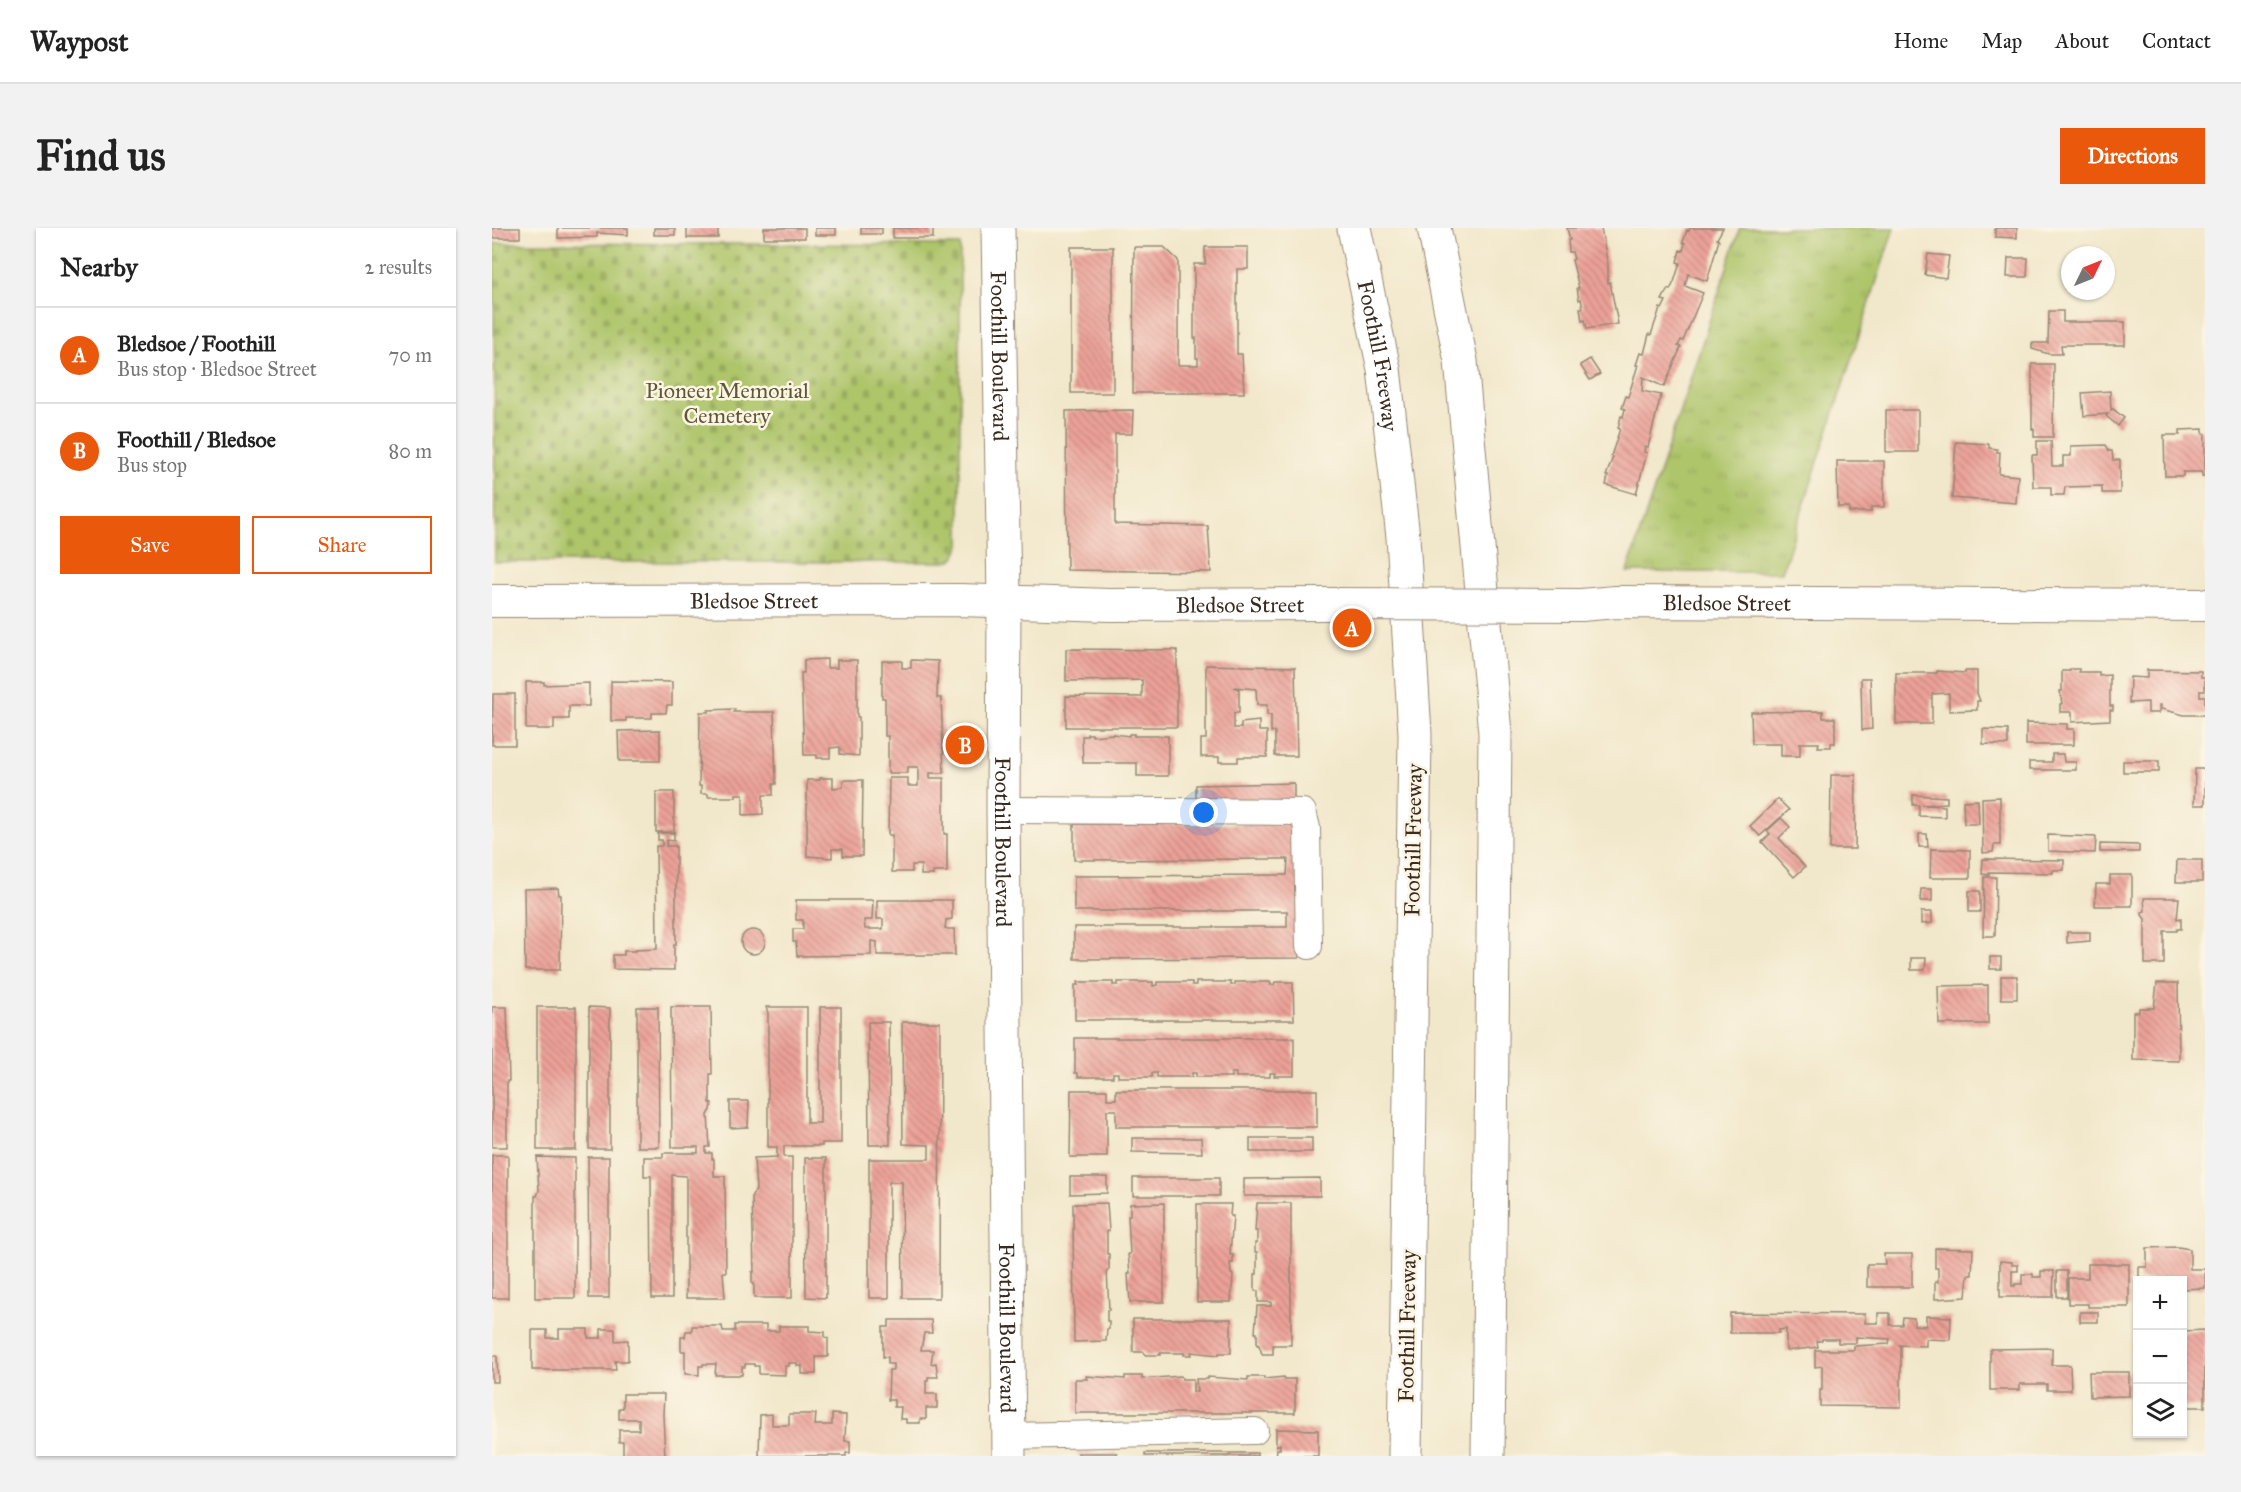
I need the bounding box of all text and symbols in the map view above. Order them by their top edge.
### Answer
text: Waypost [30,24,128,59]
text: Home [1893,28,1948,54]
text: Map [1981,28,2022,54]
text: About [2055,28,2109,54]
text: Contact [2142,28,2211,54]
button: Directions [2060,128,2205,184]
text: Find us [36,130,166,182]
north arrow [2061,246,2115,300]
text: Nearby [60,251,138,283]
text: 2 results [364,255,432,279]
street label: Foothill Boulevard [985,270,1015,442]
street label: Foothill Freeway [1352,277,1405,433]
text: Bledsoe / Foothill [117,330,276,357]
text: A [73,343,86,367]
text: 70 m [389,343,432,367]
text: Bus stop · Bledsoe Street [117,357,317,381]
park label: Pioneer Memorial Cemetery [645,377,809,429]
text: Foothill / Bledsoe [117,426,276,453]
text: B [73,439,86,463]
text: 80 m [389,439,432,463]
text: Bus stop [117,453,187,477]
button: Save [60,516,240,574]
button: Share [252,516,432,574]
street label: Bledsoe Street [690,587,819,614]
street label: Bledsoe Street [1663,589,1791,616]
street label: Bledsoe Street [1176,591,1304,618]
pin: A [1332,606,1372,650]
pin: B [946,722,984,768]
street label: Foothill Boulevard [989,757,1018,927]
street label: Foothill Freeway [1398,763,1428,917]
your location [1189,798,1218,827]
street label: Foothill Boulevard [994,1242,1022,1413]
street label: Foothill Freeway [1392,1249,1422,1403]
map controls [2133,1276,2187,1438]
button: + [2133,1276,2187,1330]
button: − [2133,1330,2187,1384]
button: layers [2133,1384,2187,1438]

